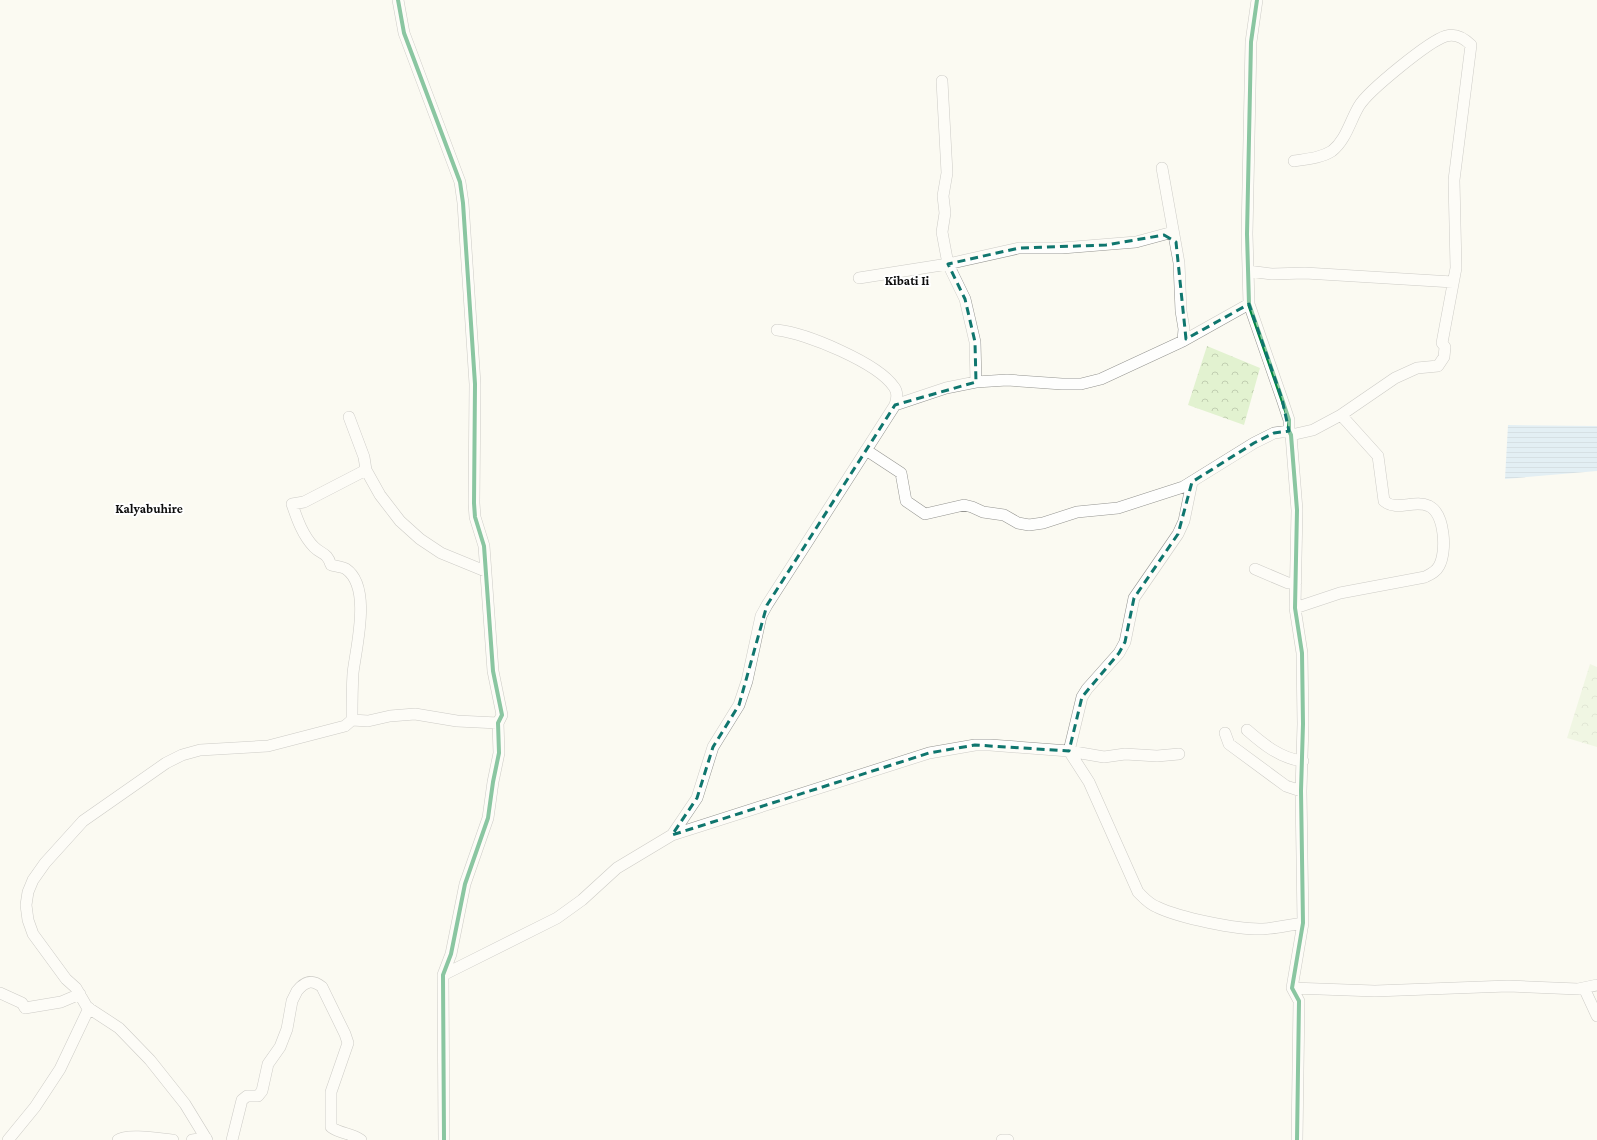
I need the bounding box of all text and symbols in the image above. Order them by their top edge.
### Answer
district label: Kibati Ii [885,273,930,288]
district label: Kalyabuhire [115,501,183,516]

